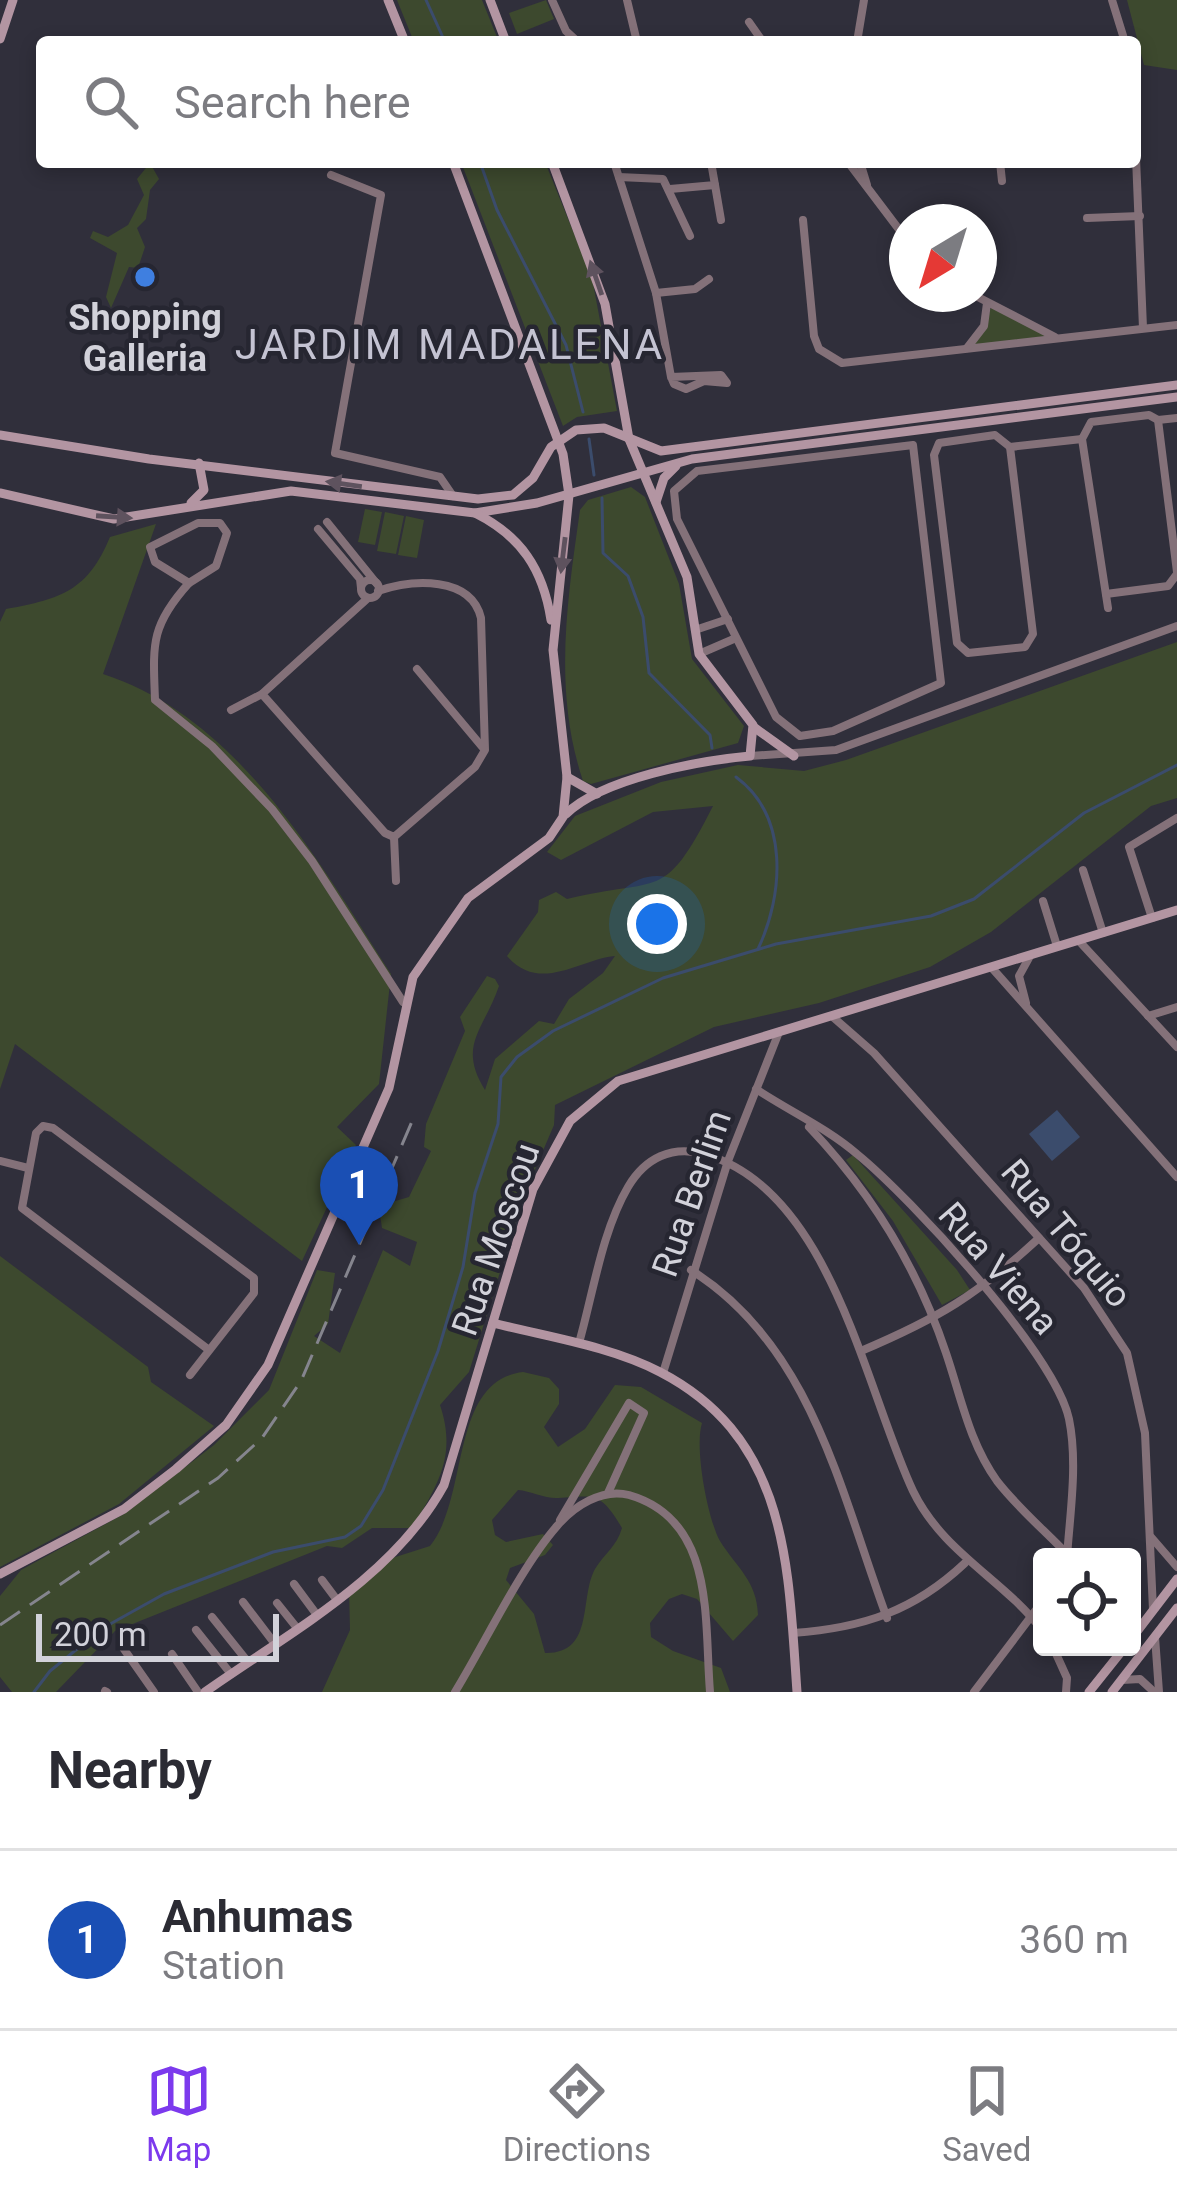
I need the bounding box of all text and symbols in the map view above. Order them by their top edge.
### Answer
search box [36,36,1141,168]
icon: search [78,69,144,135]
text: Search here [174,76,411,129]
north arrow [889,204,997,312]
one-way arrow [586,259,605,296]
marker: Shopping Galleria [132,264,158,290]
place label: Shopping Galleria [68,297,222,380]
district label: JARDIM MADALENA [235,320,665,369]
one-way arrow [325,474,363,493]
one-way arrow [96,507,133,526]
one-way arrow [553,537,572,574]
your location [627,894,687,954]
street label: Rua Berlim [644,1105,740,1282]
street label: Rua Moscou [443,1138,548,1341]
pin: 1 [320,1146,398,1245]
street label: Rua Tóquio [992,1151,1140,1316]
street label: Rua Viena [930,1194,1067,1343]
map controls [1033,1548,1141,1656]
button: locate [1033,1548,1141,1656]
scale bar [36,1608,279,1661]
text: 200 m [54,1615,147,1654]
text: Nearby [48,1741,212,1800]
text: Anhumas [162,1890,353,1943]
text: 1 [76,1917,98,1963]
text: 360 m [1019,1917,1129,1963]
text: Station [162,1943,285,1989]
tab: Map [146,2058,212,2169]
tab: Directions [503,2058,651,2169]
tab: Saved [942,2058,1031,2169]

